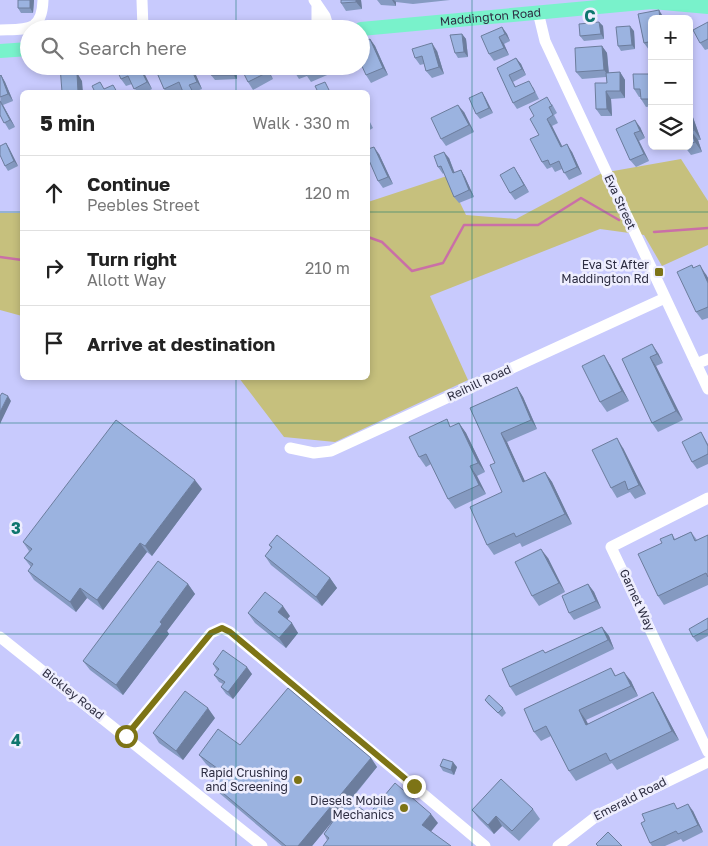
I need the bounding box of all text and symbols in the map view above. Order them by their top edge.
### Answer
street label: Maddington Road [439,4,542,29]
text: C [584,6,596,26]
map controls [648,15,693,150]
button: + [648,15,693,60]
search box [20,20,370,75]
icon: search [38,34,66,62]
text: Search here [78,36,187,59]
button: − [648,60,693,105]
button: layers [648,105,693,150]
text: 5 min [40,110,95,136]
text: Walk · 330 m [252,113,350,133]
text: Continue [87,172,170,195]
street label: Eva Street [601,172,640,232]
icon: ahead [40,179,68,207]
text: 120 m [305,183,350,203]
text: Peebles Street [87,195,200,215]
text: Turn right [87,247,177,270]
icon: right [40,254,68,282]
place label: Eva St After Maddington Rd [561,257,649,286]
text: 210 m [305,258,350,278]
marker: Eva St After Maddington Rd [653,266,665,278]
text: Allott Way [87,270,166,290]
icon: arrive [40,329,68,357]
text: Arrive at destination [87,332,275,355]
street label: Reihill Road [444,361,513,404]
text: 3 [11,518,21,538]
street label: Garnet Way [617,567,658,633]
street label: Bickley Road [39,665,107,722]
route start [115,725,138,748]
text: 4 [11,730,21,750]
place label: Rapid Crushing and Screening [200,765,288,794]
marker: Rapid Crushing and Screening [292,774,304,786]
street label: Emerald Road [591,774,669,823]
route end [403,775,426,798]
place label: Diesels Mobile Mechanics [310,793,394,822]
marker: Diesels Mobile Mechanics [398,802,410,814]

